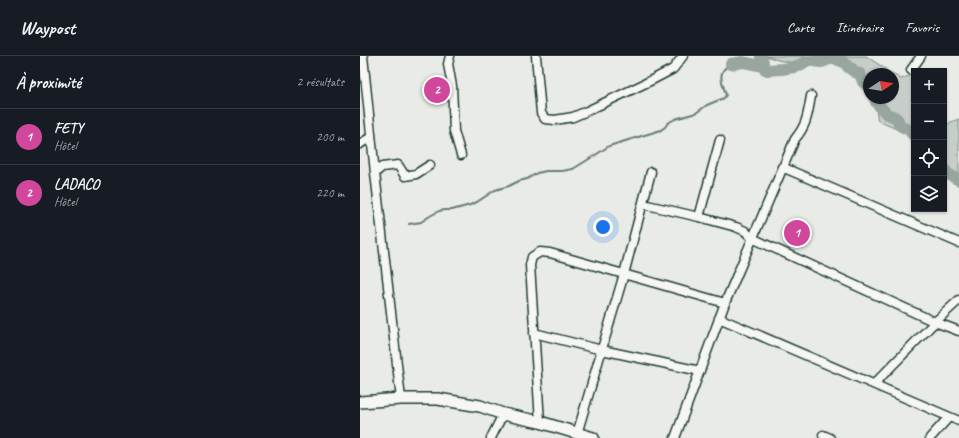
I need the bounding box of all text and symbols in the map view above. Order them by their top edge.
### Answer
text: Waypost [20,16,75,40]
text: Carte [787,19,814,36]
text: Itinéraire [836,19,883,36]
text: Favoris [905,19,939,36]
north arrow [863,68,899,104]
map controls [911,68,947,212]
button: + [911,68,947,104]
text: À proximité [16,72,81,93]
text: 2 résultats [296,74,344,90]
pin: 2 [424,75,450,105]
button: − [911,104,947,140]
text: FETY [54,119,83,138]
text: 1 [26,129,32,145]
text: 200 m [316,129,344,145]
text: Hôtel [54,138,77,154]
button: locate [911,140,947,176]
text: LADACO [54,175,99,194]
button: layers [911,176,947,212]
text: 2 [26,185,32,201]
text: 220 m [316,185,344,201]
text: Hôtel [54,194,77,210]
your location [593,217,613,237]
pin: 1 [784,218,810,248]

